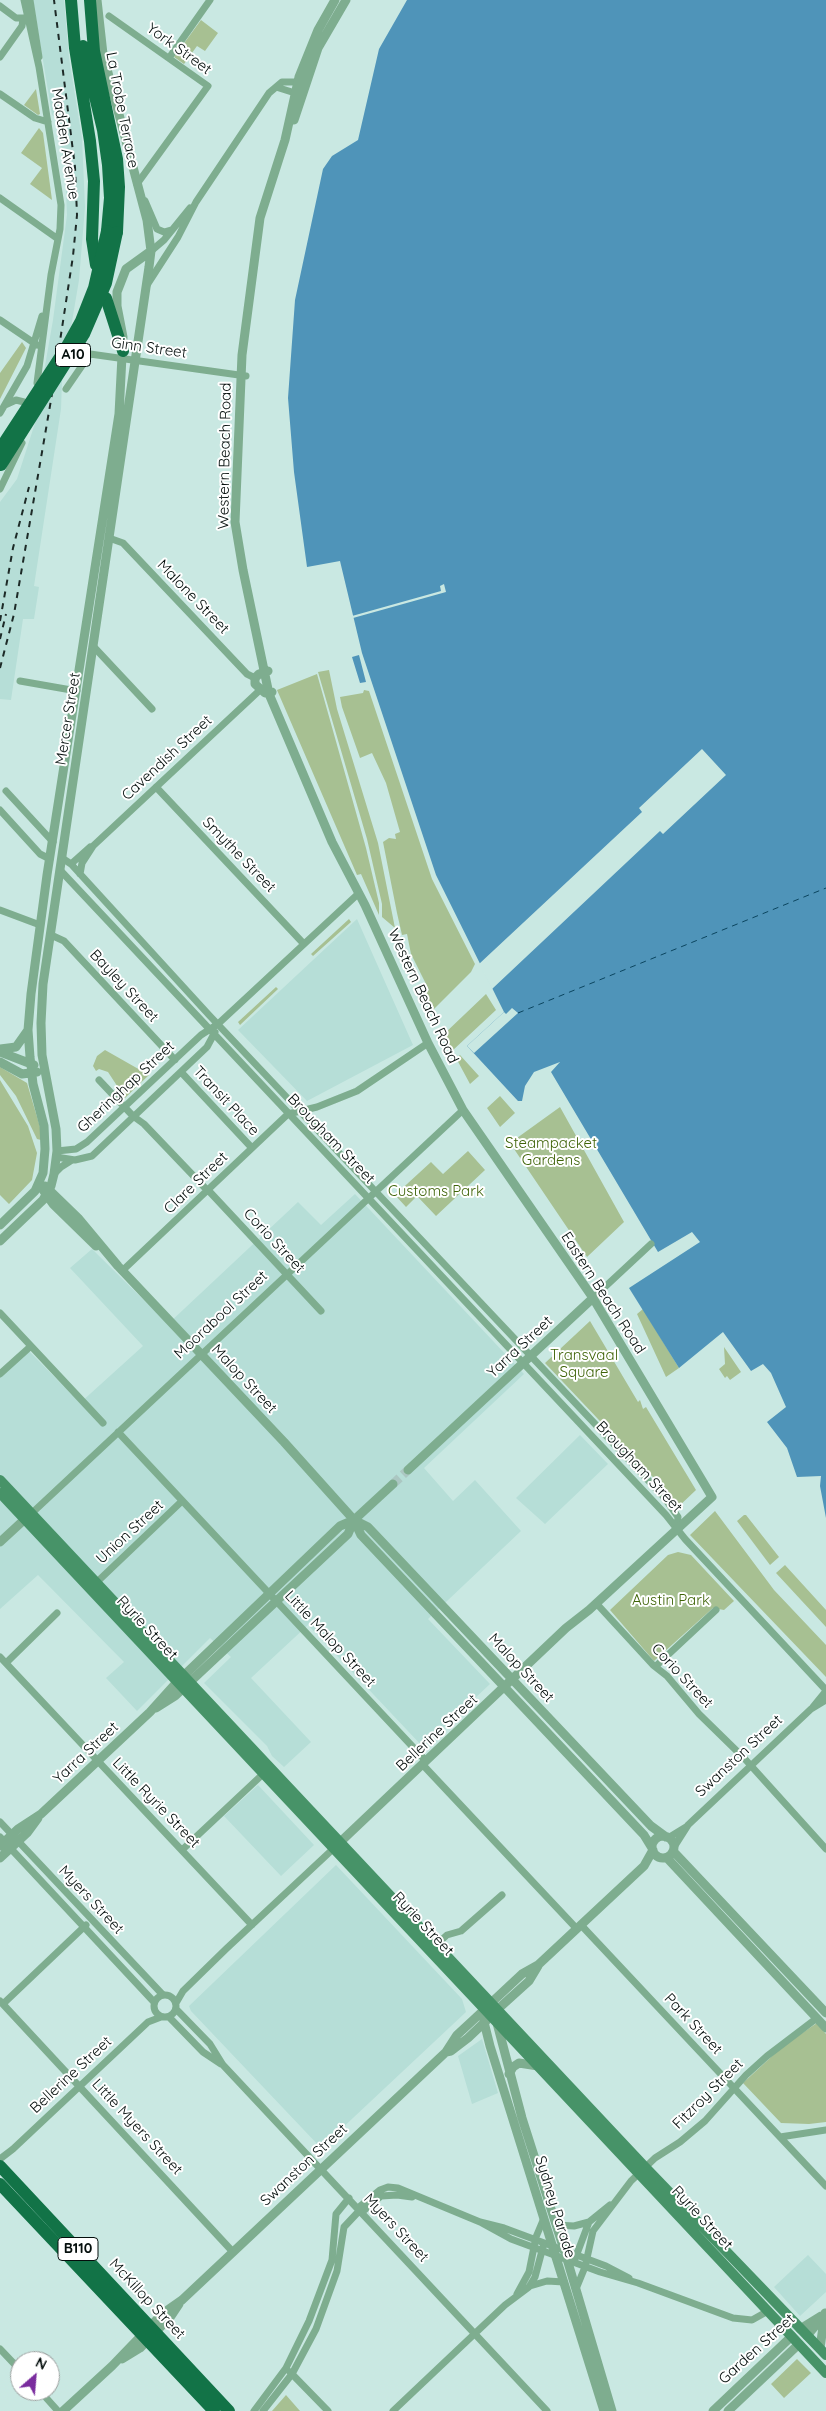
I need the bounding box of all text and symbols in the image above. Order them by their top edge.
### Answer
street label: York Street [143,19,215,79]
street label: La Trobe Terrace [102,50,142,170]
street label: Madden Avenue [47,87,83,201]
street label: Ginn Street [110,334,188,362]
road number: A10 [56,344,90,366]
street label: Western Beach Road [215,382,235,530]
street label: Malone Street [153,556,233,638]
street label: Mercer Street [52,671,84,767]
street label: Cavendish Street [118,712,216,804]
street label: Smythe Street [199,814,279,896]
street label: Western Beach Road [384,926,462,1066]
street label: Bayley Street [86,946,162,1026]
street label: Gheringhap Street [74,1037,178,1137]
street label: Transit Place [189,1062,263,1140]
street label: Brougham Street [283,1090,379,1188]
park label: Steampacket Gardens [505,1134,597,1169]
street label: Clare Street [160,1148,232,1218]
park label: Customs Park [388,1182,484,1200]
street label: Corio Street [239,1205,309,1277]
street label: Eastern Beach Road [557,1229,649,1357]
street label: Moorabool Street [171,1267,271,1363]
street label: Yarra Street [484,1312,556,1382]
street label: Malop Street [207,1341,281,1417]
park label: Transvaal Square [550,1346,618,1381]
street label: Brougham Street [592,1418,686,1516]
street label: Union Street [93,1496,167,1568]
street label: Little Malop Street [281,1587,379,1691]
park label: Austin Park [632,1591,710,1609]
street label: Ryrie Street [113,1592,181,1664]
street label: Malop Street [484,1630,558,1706]
street label: Corio Street [647,1640,717,1712]
street label: Bellerine Street [393,1691,481,1775]
street label: Swanston Street [692,1711,786,1801]
street label: Yarra Street [50,1718,122,1788]
street label: Little Ryrie Street [108,1754,204,1852]
street label: Myers Street [55,1862,127,1938]
street label: Ryrie Street [389,1888,457,1960]
street label: Park Street [660,1990,726,2058]
street label: Bellerine Street [27,2033,115,2117]
street label: Fitzroy Street [669,2055,747,2133]
street label: Little Myers Street [88,2075,186,2179]
street label: Swanston Street [257,2120,351,2210]
street label: Sydney Parade [531,2154,579,2260]
street label: Ryrie Street [668,2182,736,2254]
street label: Myers Street [360,2190,432,2266]
road number: B110 [58,2238,98,2260]
street label: McKillop Street [105,2255,189,2343]
street label: Garden Street [715,2310,799,2388]
north arrow [10,2351,60,2401]
text: N [33,2353,50,2374]

